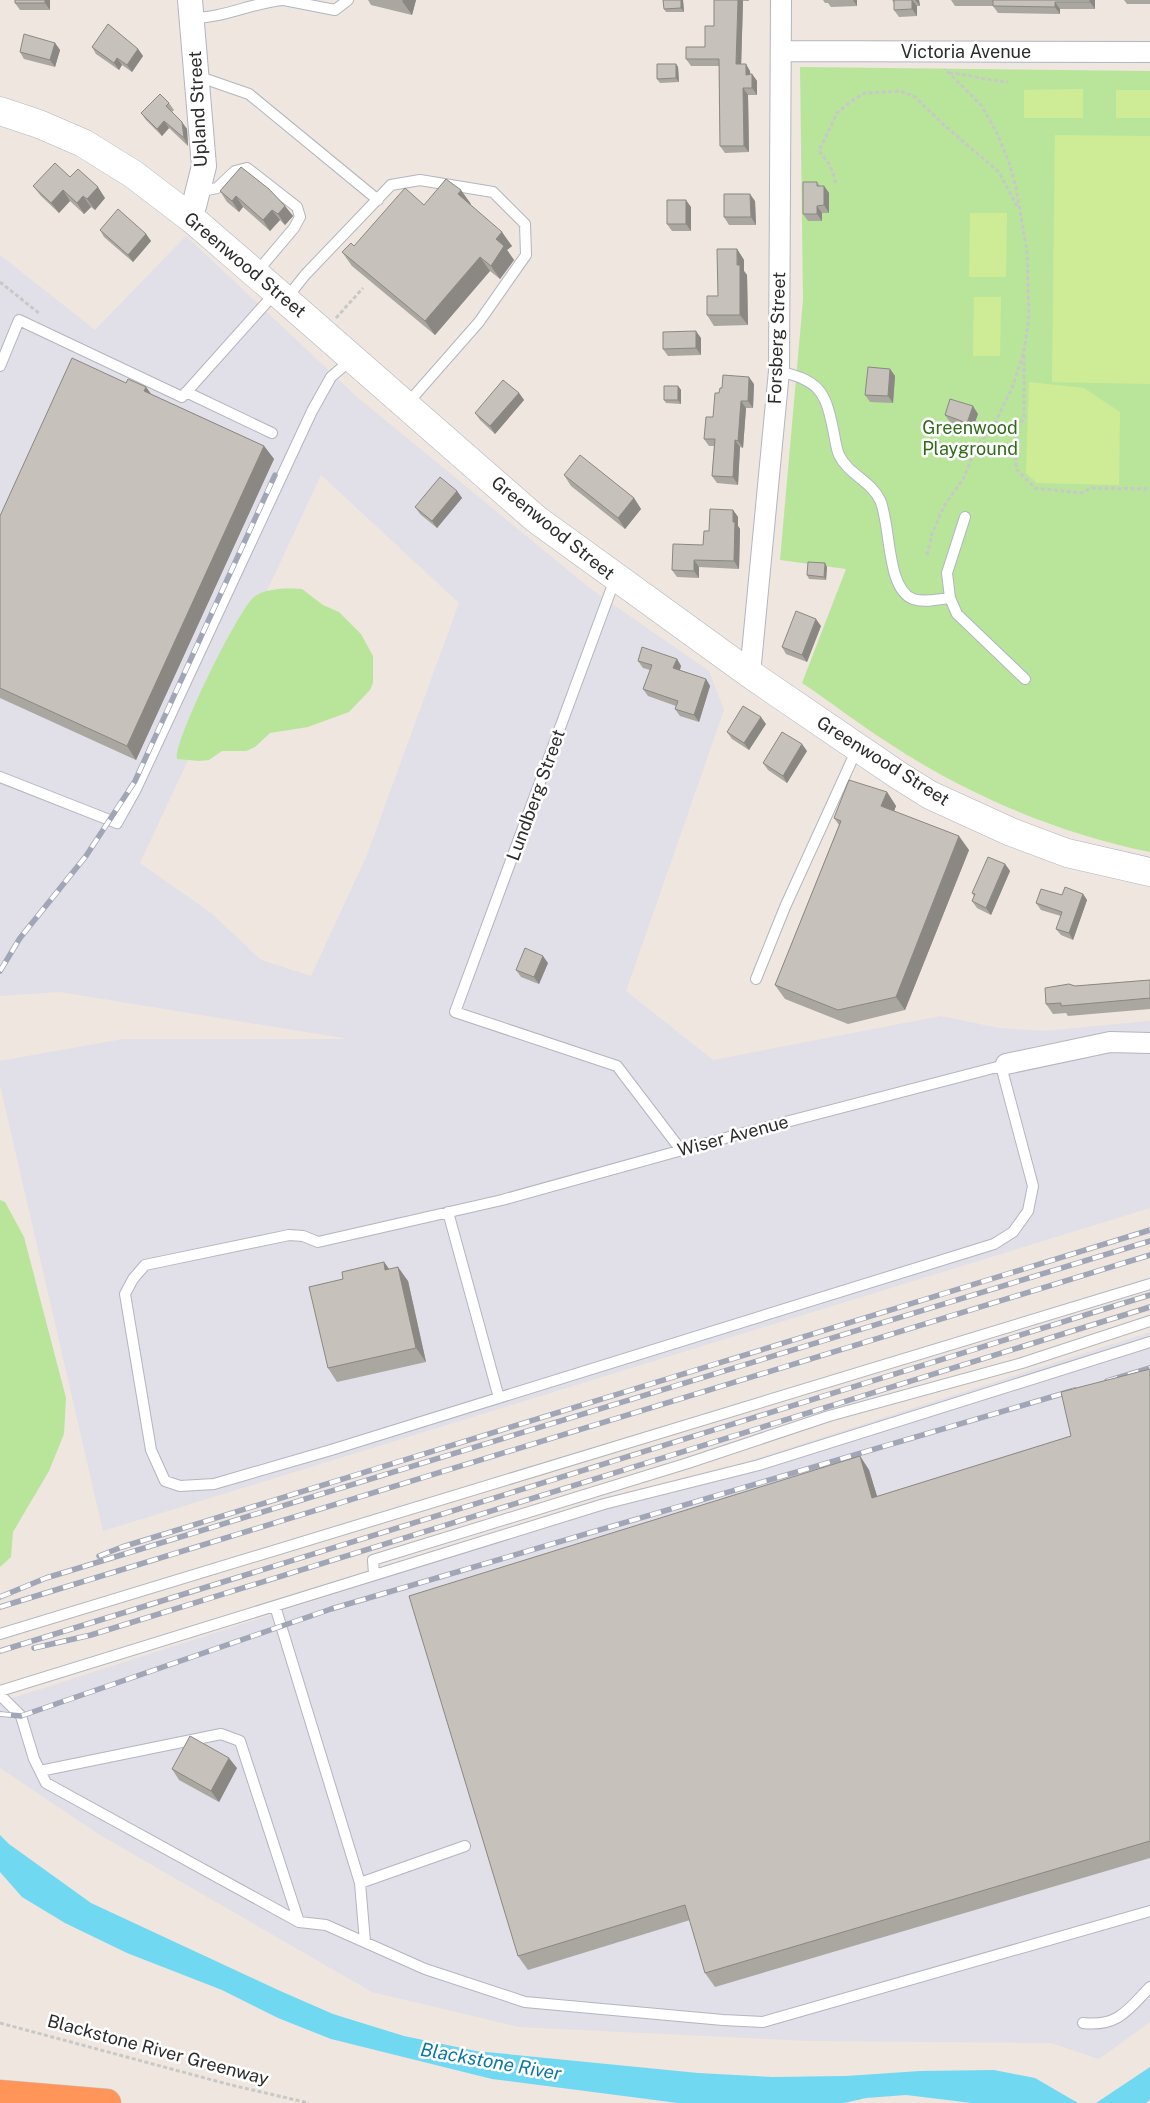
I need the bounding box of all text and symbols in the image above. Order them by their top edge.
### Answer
street label: Victoria Avenue [901,41,1031,62]
street label: Upland Street [184,50,211,168]
street label: Greenwood Street [180,208,310,322]
street label: Forsberg Street [764,271,789,405]
park label: Greenwood Playground [922,417,1018,459]
street label: Greenwood Street [487,471,619,584]
street label: Greenwood Street [813,711,953,810]
street label: Lundberg Street [502,726,569,863]
street label: Wiser Avenue [675,1111,791,1160]
street label: Blackstone River Greenway [45,2010,271,2089]
water label: Blackstone River [419,2038,564,2084]

